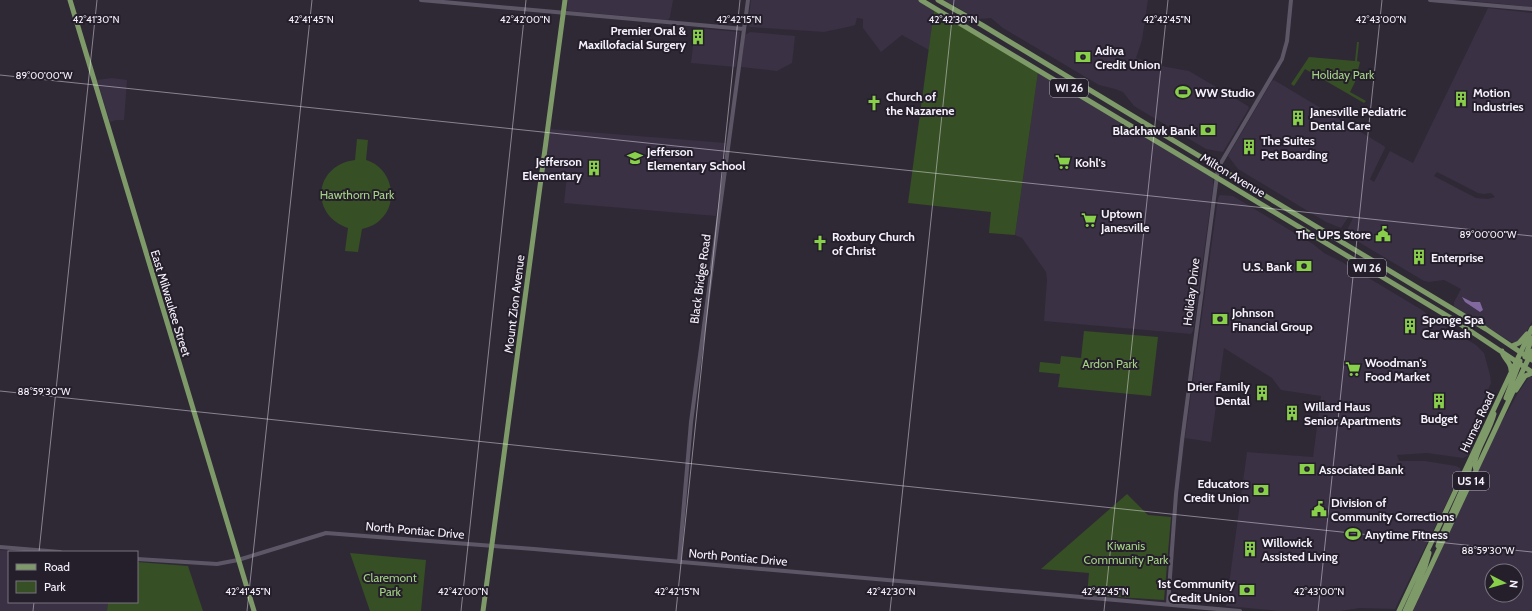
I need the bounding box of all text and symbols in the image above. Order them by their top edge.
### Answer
text: 42°41'30"N [72,13,120,26]
text: 42°41'45"N [288,13,334,26]
text: 42°42'00"N [500,13,550,26]
text: 42°42'15"N [716,13,762,26]
text: 42°42'30"N [928,13,978,26]
text: 42°42'45"N [1143,13,1191,26]
text: 42°43'00"N [1356,13,1406,26]
place label: Premier Oral & Maxillofacial Surgery [578,23,687,52]
building icon: Premier Oral & Maxillofacial Surgery [689,28,707,46]
place label: Adiva Credit Union [1095,43,1160,72]
bank icon: Adiva Credit Union [1074,48,1092,66]
park label: Holiday Park [1312,67,1375,82]
text: 89°00'00"W [16,69,73,82]
road number: WI 26 [1050,79,1088,97]
sports icon: WW Studio [1174,83,1192,101]
place label: WW Studio [1195,85,1255,100]
place label: Motion Industries [1473,85,1524,114]
place label: Church of the Nazarene [886,89,954,118]
building icon: Motion Industries [1452,90,1470,108]
church icon: Church of the Nazarene [865,94,883,112]
place label: Janesville Pediatric Dental Care [1309,104,1407,133]
building icon: Janesville Pediatric Dental Care [1289,109,1307,127]
bank icon: Blackhawk Bank [1199,121,1217,139]
place label: Blackhawk Bank [1113,123,1196,138]
place label: The Suites Pet Boarding [1261,133,1328,162]
building icon: The Suites Pet Boarding [1240,138,1258,156]
place label: Jefferson Elementary School [646,144,745,173]
school or university icon: Jefferson Elementary School [626,149,644,167]
street label: Milton Avenue [1198,150,1268,200]
supermarket icon: Kohl's [1054,153,1072,171]
place label: Jefferson Elementary [522,154,583,183]
place label: Kohl's [1075,155,1106,170]
building icon: Jefferson Elementary [585,159,603,177]
park label: Hawthorn Park [320,187,395,202]
place label: Uptown Janesville [1100,206,1149,235]
supermarket icon: Uptown Janesville [1080,211,1098,229]
public building icon: The UPS Store [1374,225,1392,243]
place label: The UPS Store [1296,227,1371,242]
text: 89°00'00"W [1460,228,1517,241]
place label: Roxbury Church of Christ [832,229,915,258]
street label: Black Bridge Road [686,233,714,325]
church icon: Roxbury Church of Christ [811,234,829,252]
street label: East Milwaukee Street [148,248,194,358]
building icon: Enterprise [1410,248,1428,266]
place label: Enterprise [1431,250,1484,265]
street label: Mount Zion Avenue [501,254,527,354]
street label: Holiday Drive [1179,257,1203,327]
bank icon: U.S. Bank [1295,257,1313,275]
place label: U.S. Bank [1243,259,1292,274]
road number: WI 26 [1348,259,1386,277]
place label: Johnson Financial Group [1231,305,1313,334]
bank icon: Johnson Financial Group [1211,310,1229,328]
place label: Sponge Spa Car Wash [1422,312,1484,341]
building icon: Sponge Spa Car Wash [1401,317,1419,335]
place label: Woodman's Food Market [1365,355,1430,384]
park label: Ardon Park [1082,356,1138,371]
supermarket icon: Woodman's Food Market [1344,360,1362,378]
place label: Drier Family Dental [1187,379,1251,408]
building icon: Drier Family Dental [1253,384,1271,402]
text: 88°59'30"W [18,385,71,398]
street label: Humes Road [1456,389,1498,455]
building icon: Budget [1430,392,1448,410]
place label: Willard Haus Senior Apartments [1304,399,1401,428]
building icon: Willard Haus Senior Apartments [1283,404,1301,422]
place label: Budget [1420,411,1458,426]
bank icon: Associated Bank [1298,460,1316,478]
place label: Associated Bank [1319,462,1404,477]
road number: US 14 [1453,472,1489,490]
place label: Educators Credit Union [1184,476,1249,505]
bank icon: Educators Credit Union [1252,481,1270,499]
place label: Division of Community Corrections [1331,495,1454,524]
public building icon: Division of Community Corrections [1310,500,1328,518]
street label: North Pontiac Drive [365,518,465,542]
sports icon: Anytime Fitness [1344,525,1362,543]
place label: Anytime Fitness [1365,527,1448,542]
place label: Willowick Assisted Living [1262,535,1338,564]
park label: Kiwanis Community Park [1084,538,1169,567]
building icon: Willowick Assisted Living [1241,540,1259,558]
text: 88°59'30"W [1462,544,1515,557]
street label: North Pontiac Drive [688,545,788,569]
legend [8,551,138,603]
text: Road [44,559,70,574]
north arrow [1484,563,1524,603]
park label: Claremont Park [363,570,417,599]
place label: 1st Community Credit Union [1157,576,1236,605]
text: Park [44,579,66,594]
text: N [1507,579,1521,589]
bank icon: 1st Community Credit Union [1238,581,1256,599]
text: 42°41'45"N [225,585,271,598]
text: 42°42'00"N [438,585,488,598]
text: 42°42'15"N [654,585,700,598]
text: 42°42'30"N [866,585,916,598]
text: 42°42'45"N [1081,585,1129,598]
text: 42°43'00"N [1294,585,1344,598]

